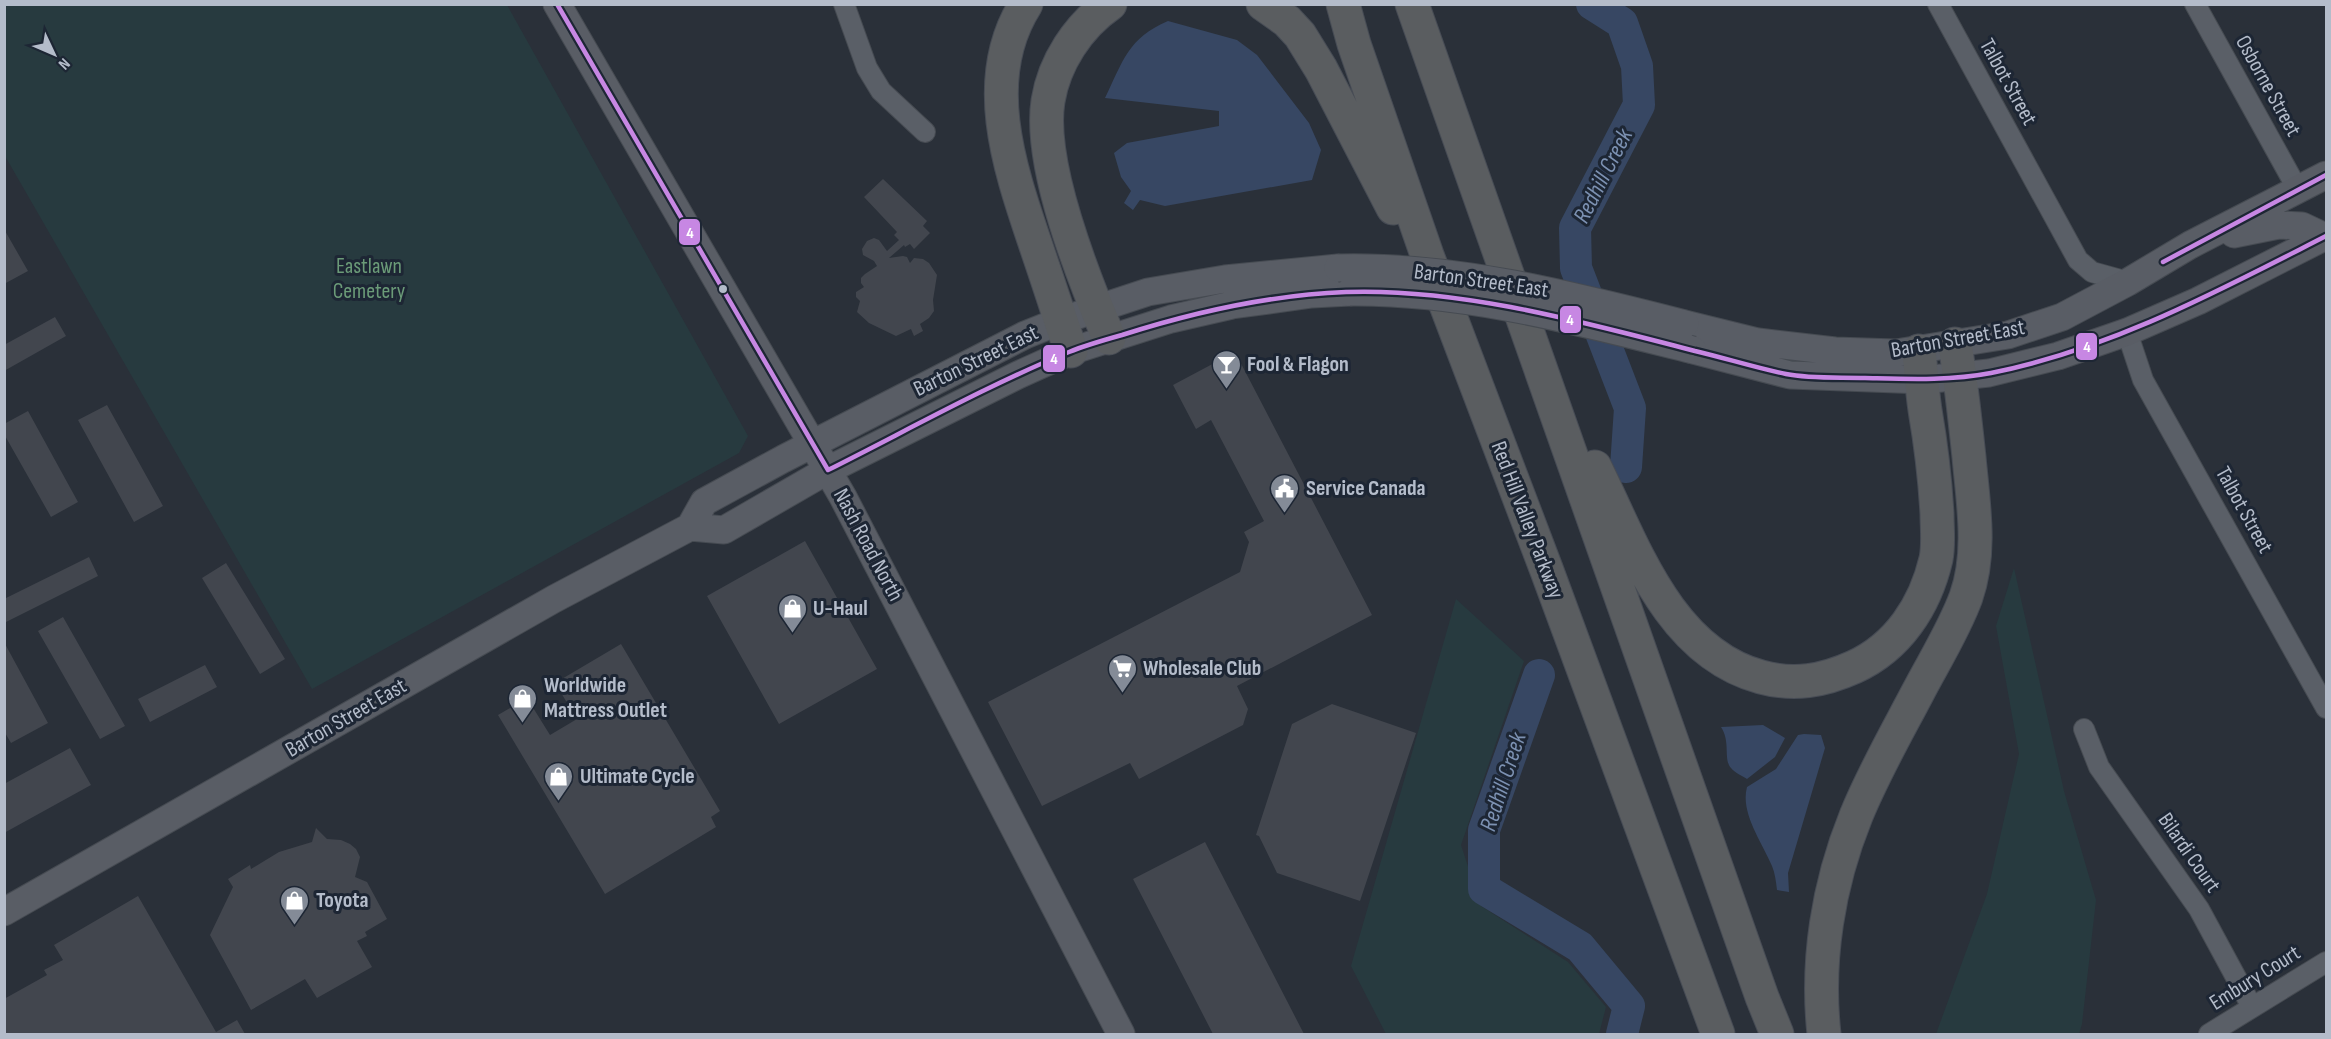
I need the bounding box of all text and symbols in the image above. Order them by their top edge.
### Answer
north arrow [24,24,84,84]
street label: Osborne Street [2229,31,2307,142]
street label: Talbot Street [1973,34,2043,130]
text: N [54,54,74,73]
water label: Redhill Creek [1567,123,1640,228]
line badge: 4 [678,218,701,246]
text: 4 [686,224,694,243]
park label: Eastlawn Cemetery [333,253,406,305]
street label: Barton Street East [1412,258,1550,304]
unlabelled marker [717,283,729,295]
line badge: 4 [1559,305,1582,334]
text: 4 [1566,311,1574,330]
street label: Barton Street East [1889,314,2027,364]
street label: Barton Street East [909,319,1043,403]
line badge: 4 [2075,332,2098,361]
text: 4 [2083,338,2091,357]
line badge: 4 [1042,344,1066,373]
bar icon: Fool & Flagon [1210,348,1242,390]
text: 4 [1050,350,1058,369]
place label: Fool & Flagon [1247,351,1349,378]
street label: Red Hill Valley Parkway [1485,438,1570,603]
street label: Talbot Street [2209,462,2279,558]
public building icon: Service Canada [1269,472,1301,514]
place label: Service Canada [1306,475,1426,502]
street label: Nash Road North [827,484,909,606]
shop icon: U-Haul [776,592,808,634]
place label: U-Haul [813,595,868,622]
supermarket icon: Wholesale Club [1106,652,1138,694]
place label: Wholesale Club [1143,655,1261,682]
street label: Barton Street East [281,672,412,763]
place label: Worldwide Mattress Outlet [544,672,667,724]
shop icon: Worldwide Mattress Outlet [507,682,539,724]
water label: Redhill Creek [1473,728,1533,835]
shop icon: Ultimate Cycle [543,760,575,802]
place label: Ultimate Cycle [580,763,695,790]
street label: Bilardi Court [2152,808,2226,898]
shop icon: Toyota [279,884,311,926]
place label: Toyota [316,887,368,914]
street label: Embury Court [2205,939,2306,1016]

